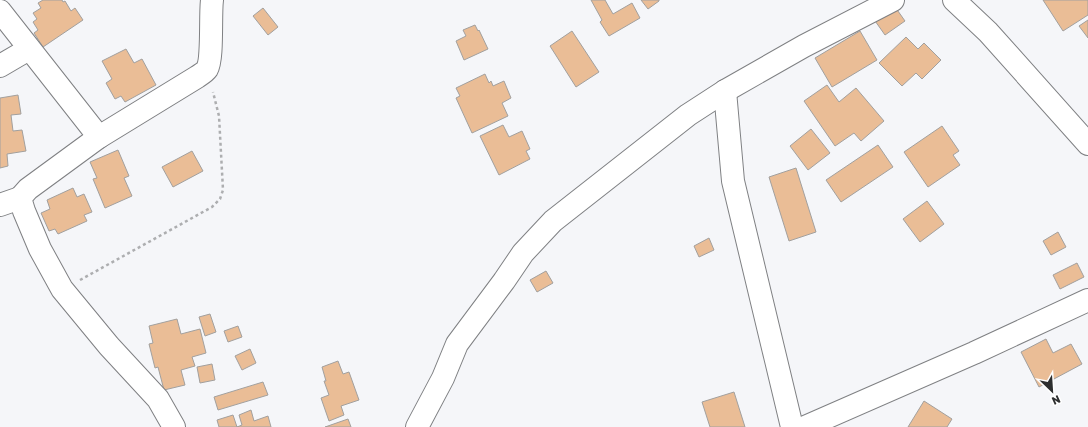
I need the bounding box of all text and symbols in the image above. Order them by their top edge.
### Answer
north arrow [1032,371,1072,411]
text: N [1050,392,1062,407]

